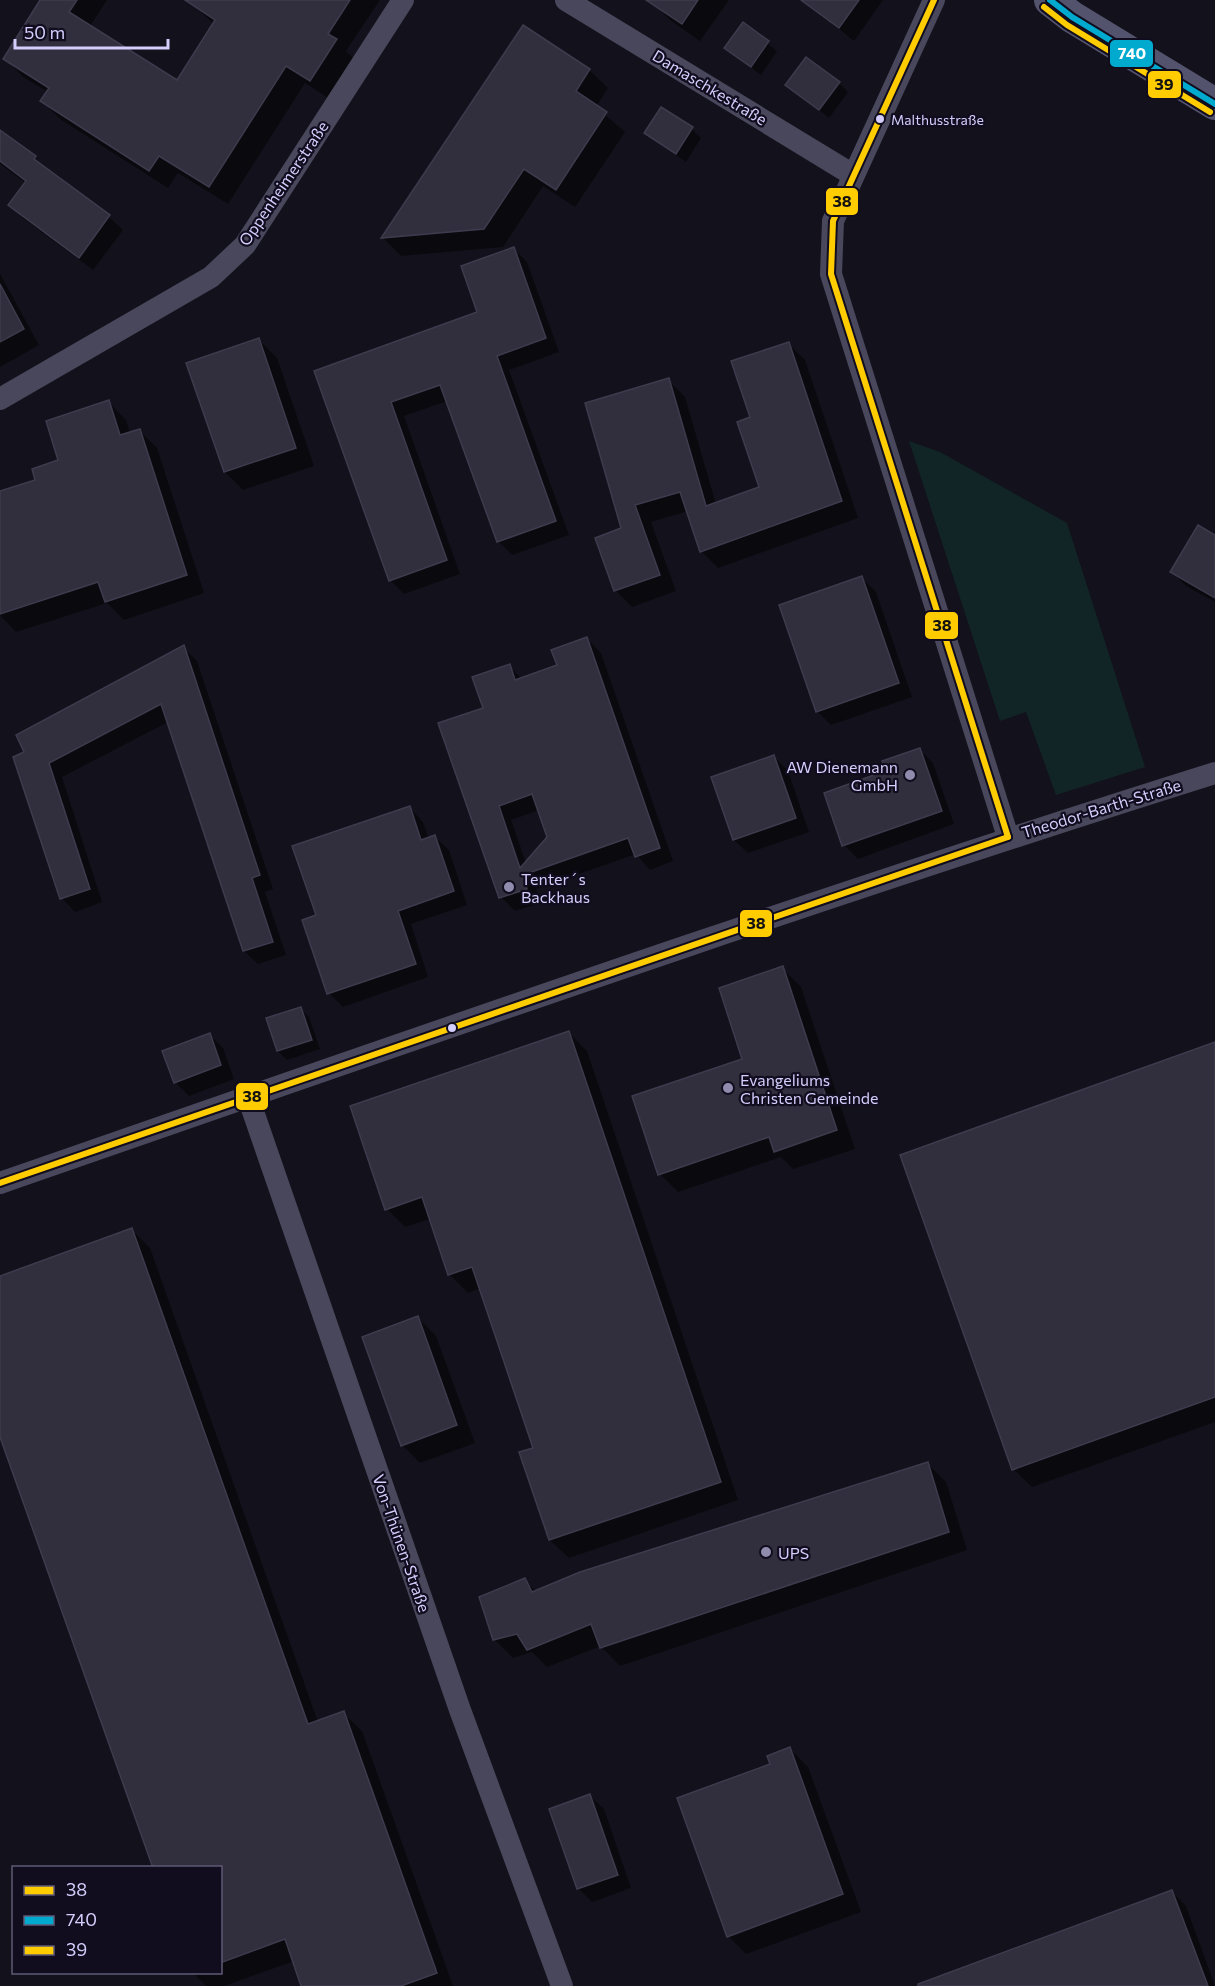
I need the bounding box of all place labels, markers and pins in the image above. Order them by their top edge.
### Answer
place label: Malthusstraße [891,111,984,128]
marker: Malthusstraße [874,113,886,125]
place label: AW Dienemann GmbH [786,757,898,794]
marker: AW Dienemann GmbH [903,768,917,782]
place label: Tenter´s Backhaus [521,869,590,906]
marker: Tenter´s Backhaus [502,880,516,894]
unlabelled marker [446,1022,458,1034]
place label: Evangeliums Christen Gemeinde [740,1070,879,1107]
marker: Evangeliums Christen Gemeinde [721,1081,735,1095]
place label: UPS [778,1543,809,1562]
marker: UPS [759,1545,773,1559]

